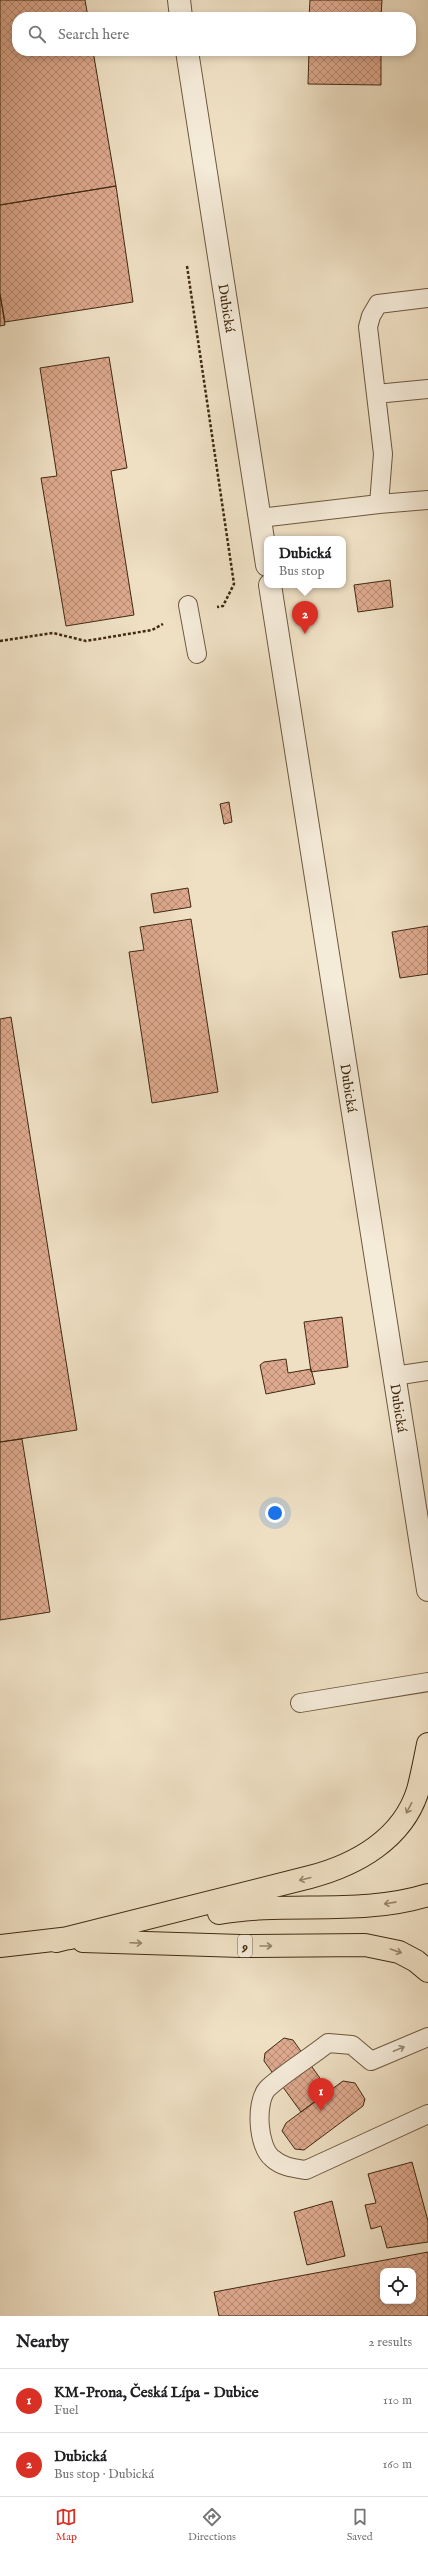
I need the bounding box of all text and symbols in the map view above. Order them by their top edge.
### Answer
search box [12,12,416,56]
icon: search [26,23,48,45]
text: Search here [58,25,129,44]
street label: Dubická [213,282,239,335]
popup [264,536,346,588]
text: Dubická [279,544,331,563]
text: Bus stop [279,563,324,580]
pin: 2 [292,601,318,634]
street label: Dubická [335,1062,361,1115]
street label: Dubická [385,1382,411,1435]
your location [265,1503,285,1523]
one-way arrow [405,1802,412,1814]
one-way arrow [299,1875,312,1883]
one-way arrow [384,1899,397,1907]
road number: 9 [238,1935,252,1957]
one-way arrow [129,1939,142,1947]
one-way arrow [259,1942,272,1950]
one-way arrow [389,1948,401,1956]
one-way arrow [393,2045,405,2052]
pin: 1 [308,2078,334,2111]
map controls [380,2268,416,2304]
button: locate [380,2268,416,2304]
text: Nearby [16,2332,69,2353]
text: 2 results [368,2334,412,2351]
text: KM-Prona, Česká Lípa - Dubice [54,2383,259,2402]
text: 1 [27,2392,31,2409]
text: 110 m [383,2392,412,2409]
text: Fuel [54,2402,78,2419]
text: Dubická [54,2447,107,2466]
text: 2 [26,2456,32,2473]
text: 160 m [382,2456,412,2473]
text: Bus stop · Dubická [54,2466,154,2483]
tab: Map [55,2506,77,2544]
tab: Directions [188,2506,236,2544]
tab: Saved [347,2506,373,2544]

